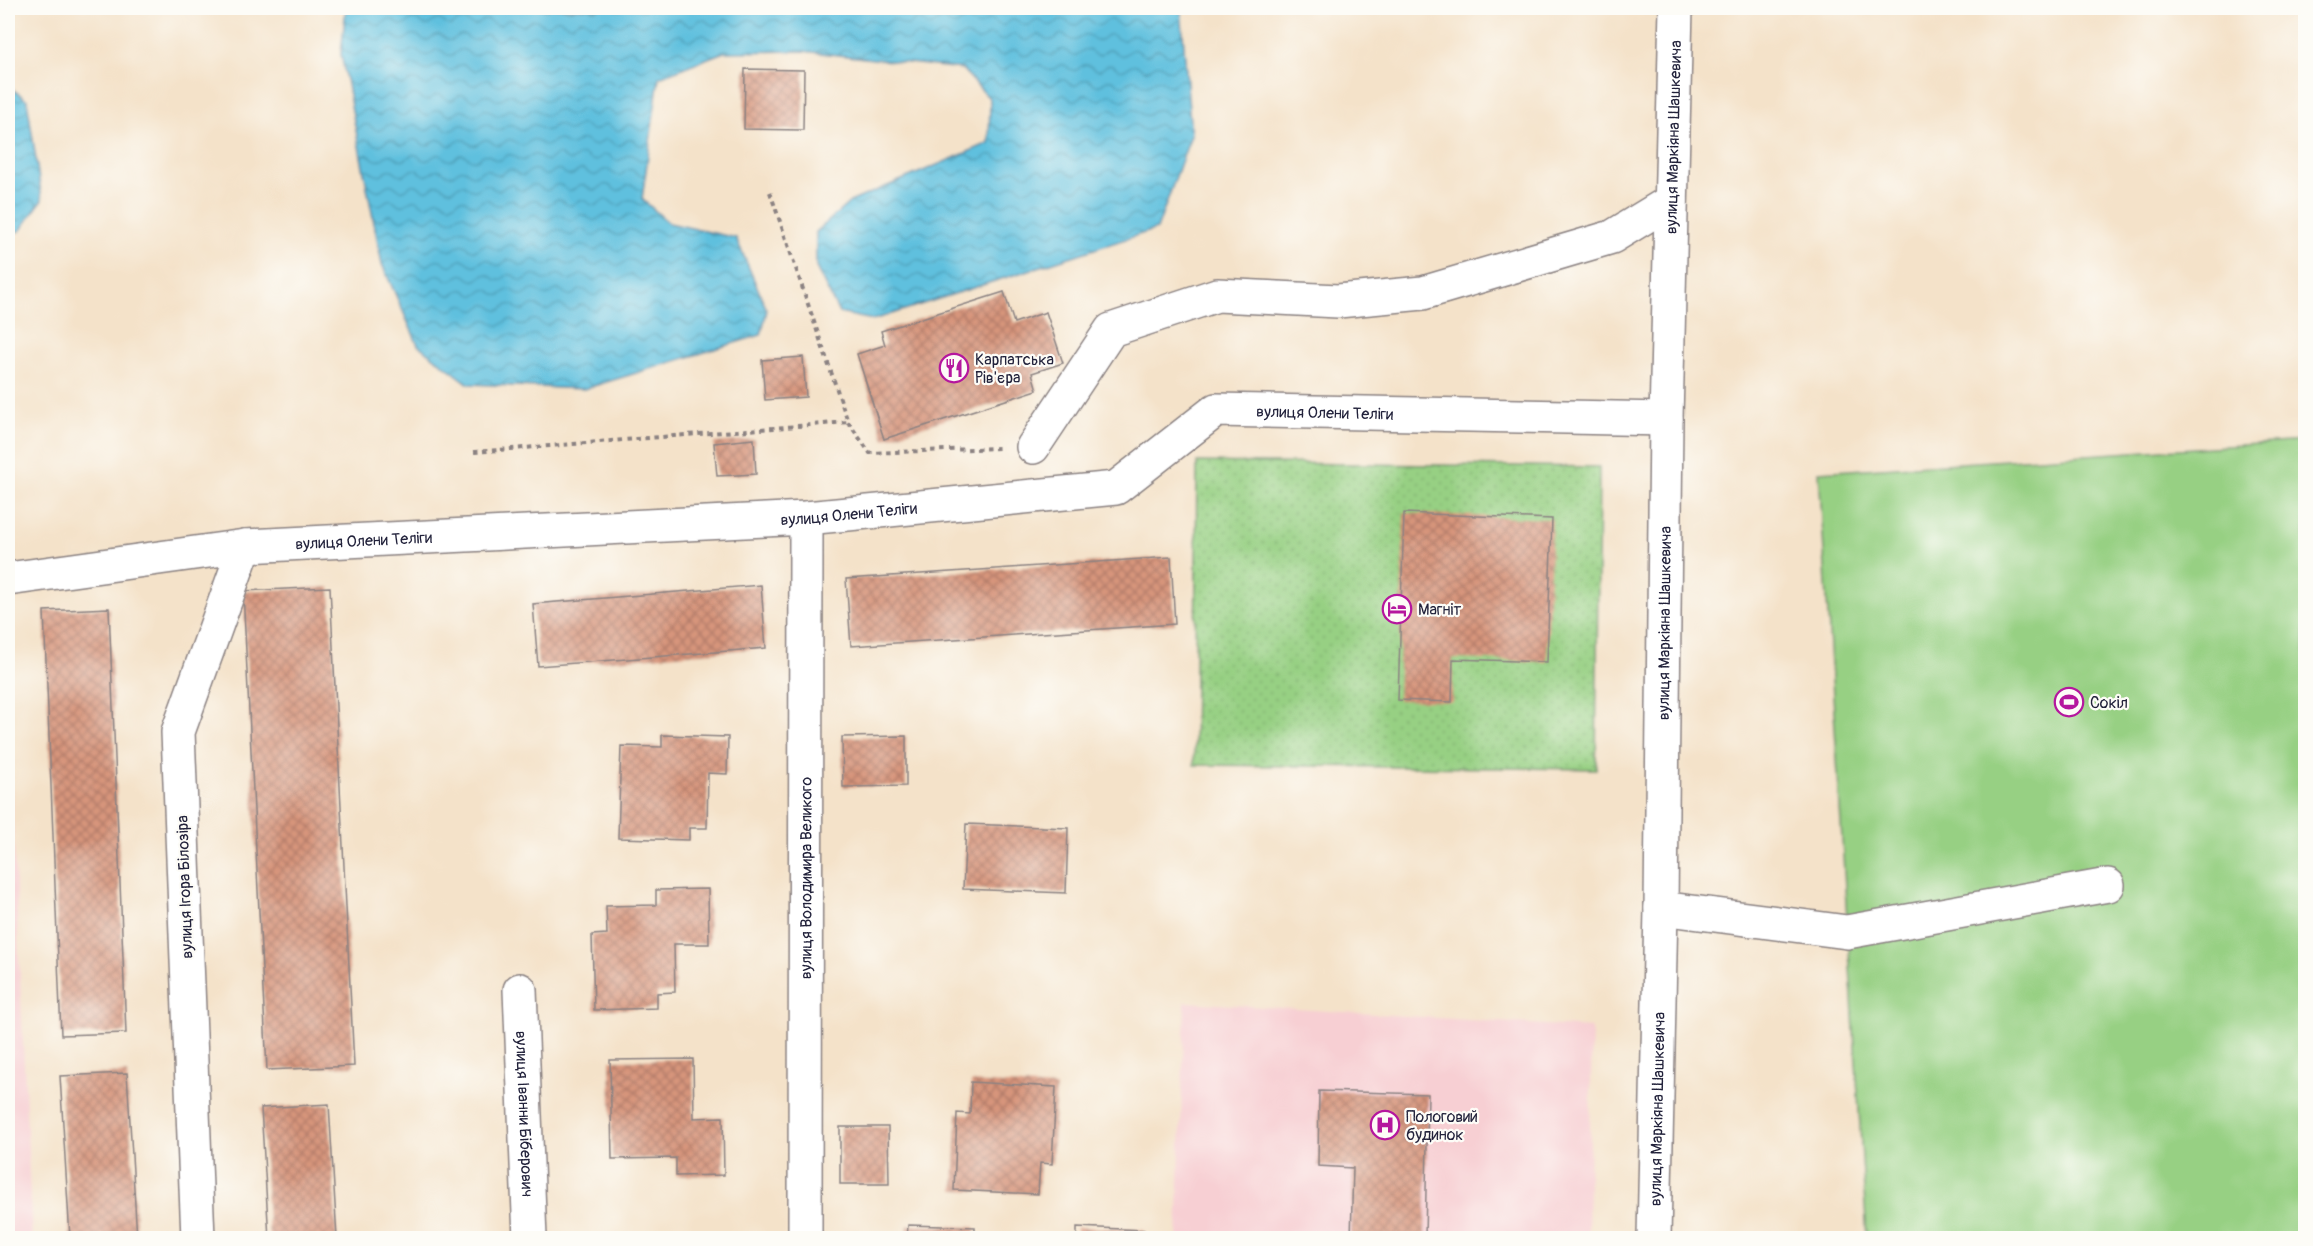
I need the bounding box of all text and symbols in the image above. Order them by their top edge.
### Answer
street label: вулиця Маркіяна Шашкевича [1661,40,1686,234]
place label: Карпатська Рів'єра [975,350,1054,388]
restaurant icon: Карпатська Рів'єра [938,352,970,384]
street label: вулиця Олени Теліги [1256,402,1393,425]
street label: вулиця Олени Теліги [780,498,918,530]
street label: вулиця Маркіяна Шашкевича [1654,526,1676,720]
street label: вулиця Олени Теліги [295,528,433,554]
hotel icon: Магніт [1381,593,1413,625]
place label: Магніт [1418,600,1461,620]
sports icon: Сокіл [2053,686,2085,718]
place label: Сокіл [2090,693,2128,713]
street label: вулиця Володимира Великого [796,776,817,979]
street label: вулиця Ігора Білозіра [173,815,197,959]
street label: вулиця Маркіяна Шашкевича [1646,1012,1670,1206]
street label: вулиця Іванни Біберович [511,1030,537,1198]
place label: Пологовий будинок [1406,1107,1478,1145]
hospital icon: Пологовий будинок [1369,1109,1401,1141]

